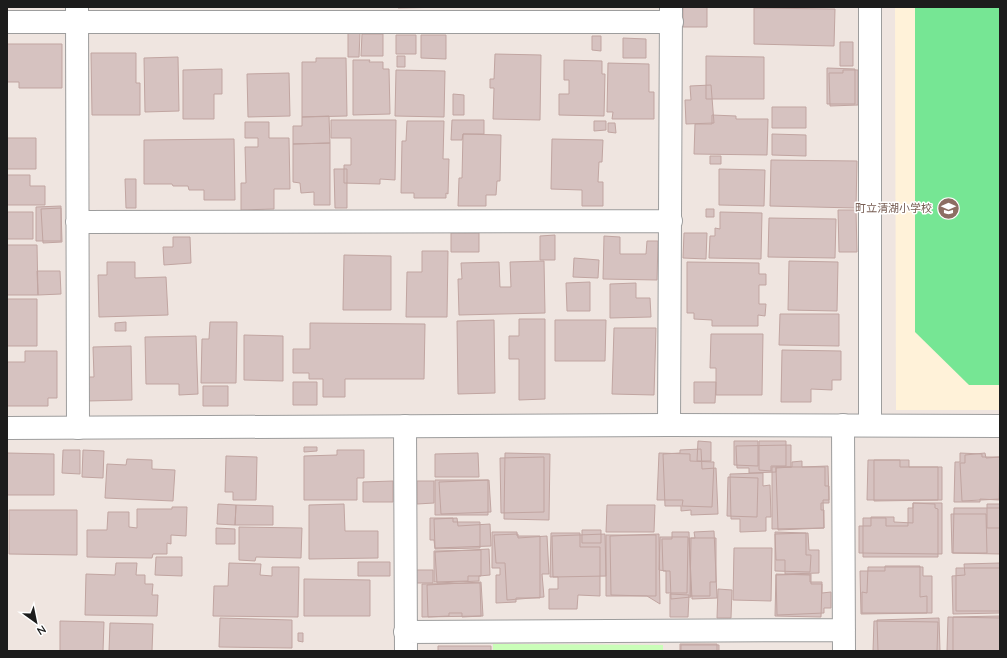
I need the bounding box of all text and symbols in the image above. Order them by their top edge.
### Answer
school or university icon: 町立清湖小学校 [935,195,961,221]
place label: 町立清湖小学校 [855,201,932,215]
north arrow [16,602,56,642]
text: N [34,622,49,638]

